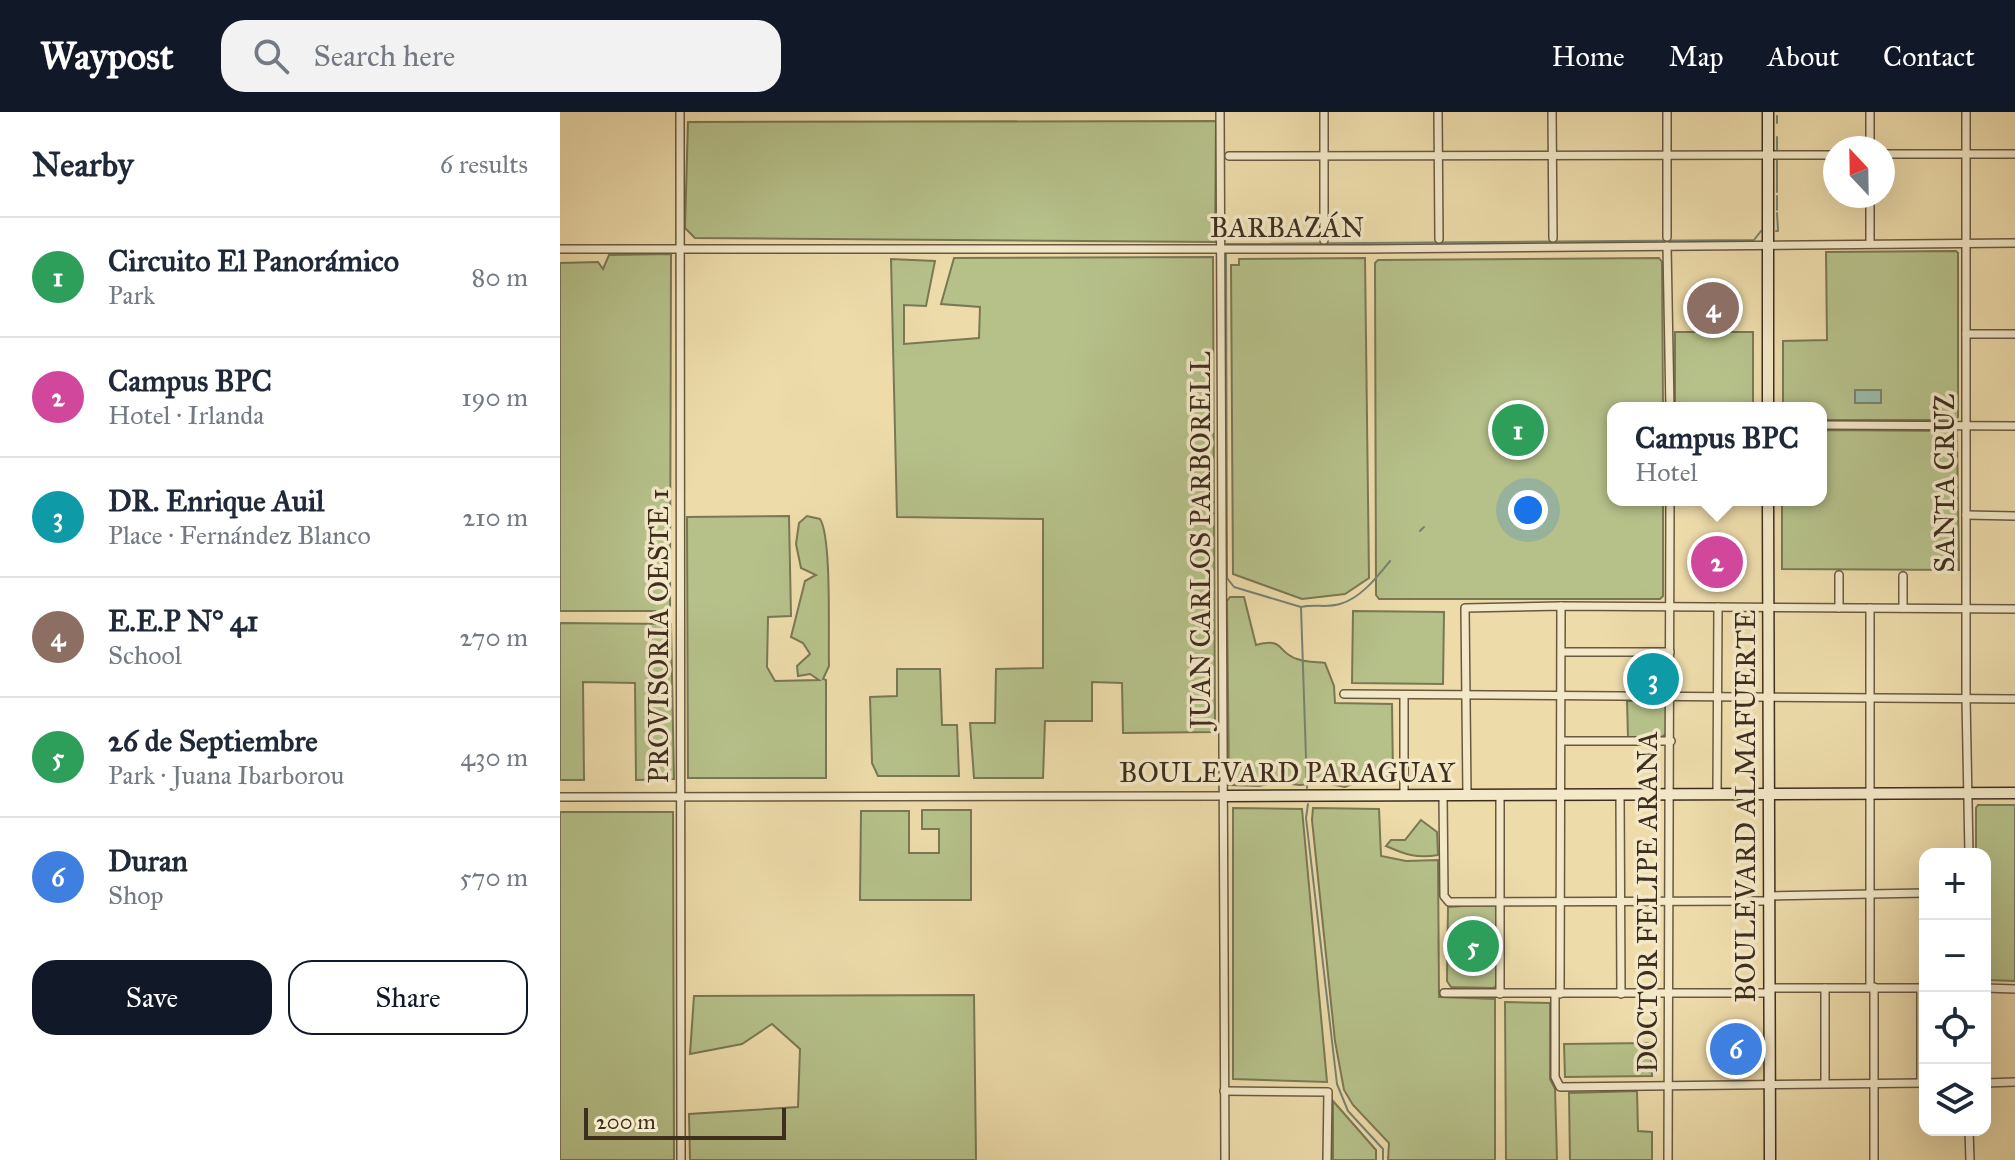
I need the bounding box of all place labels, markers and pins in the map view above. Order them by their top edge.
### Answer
pin: 4 [1687,278,1739,338]
pin: 1 [1492,400,1544,460]
pin: 2 [1691,532,1743,592]
pin: 3 [1627,649,1679,709]
pin: 5 [1447,916,1499,976]
pin: 6 [1710,1019,1762,1079]

